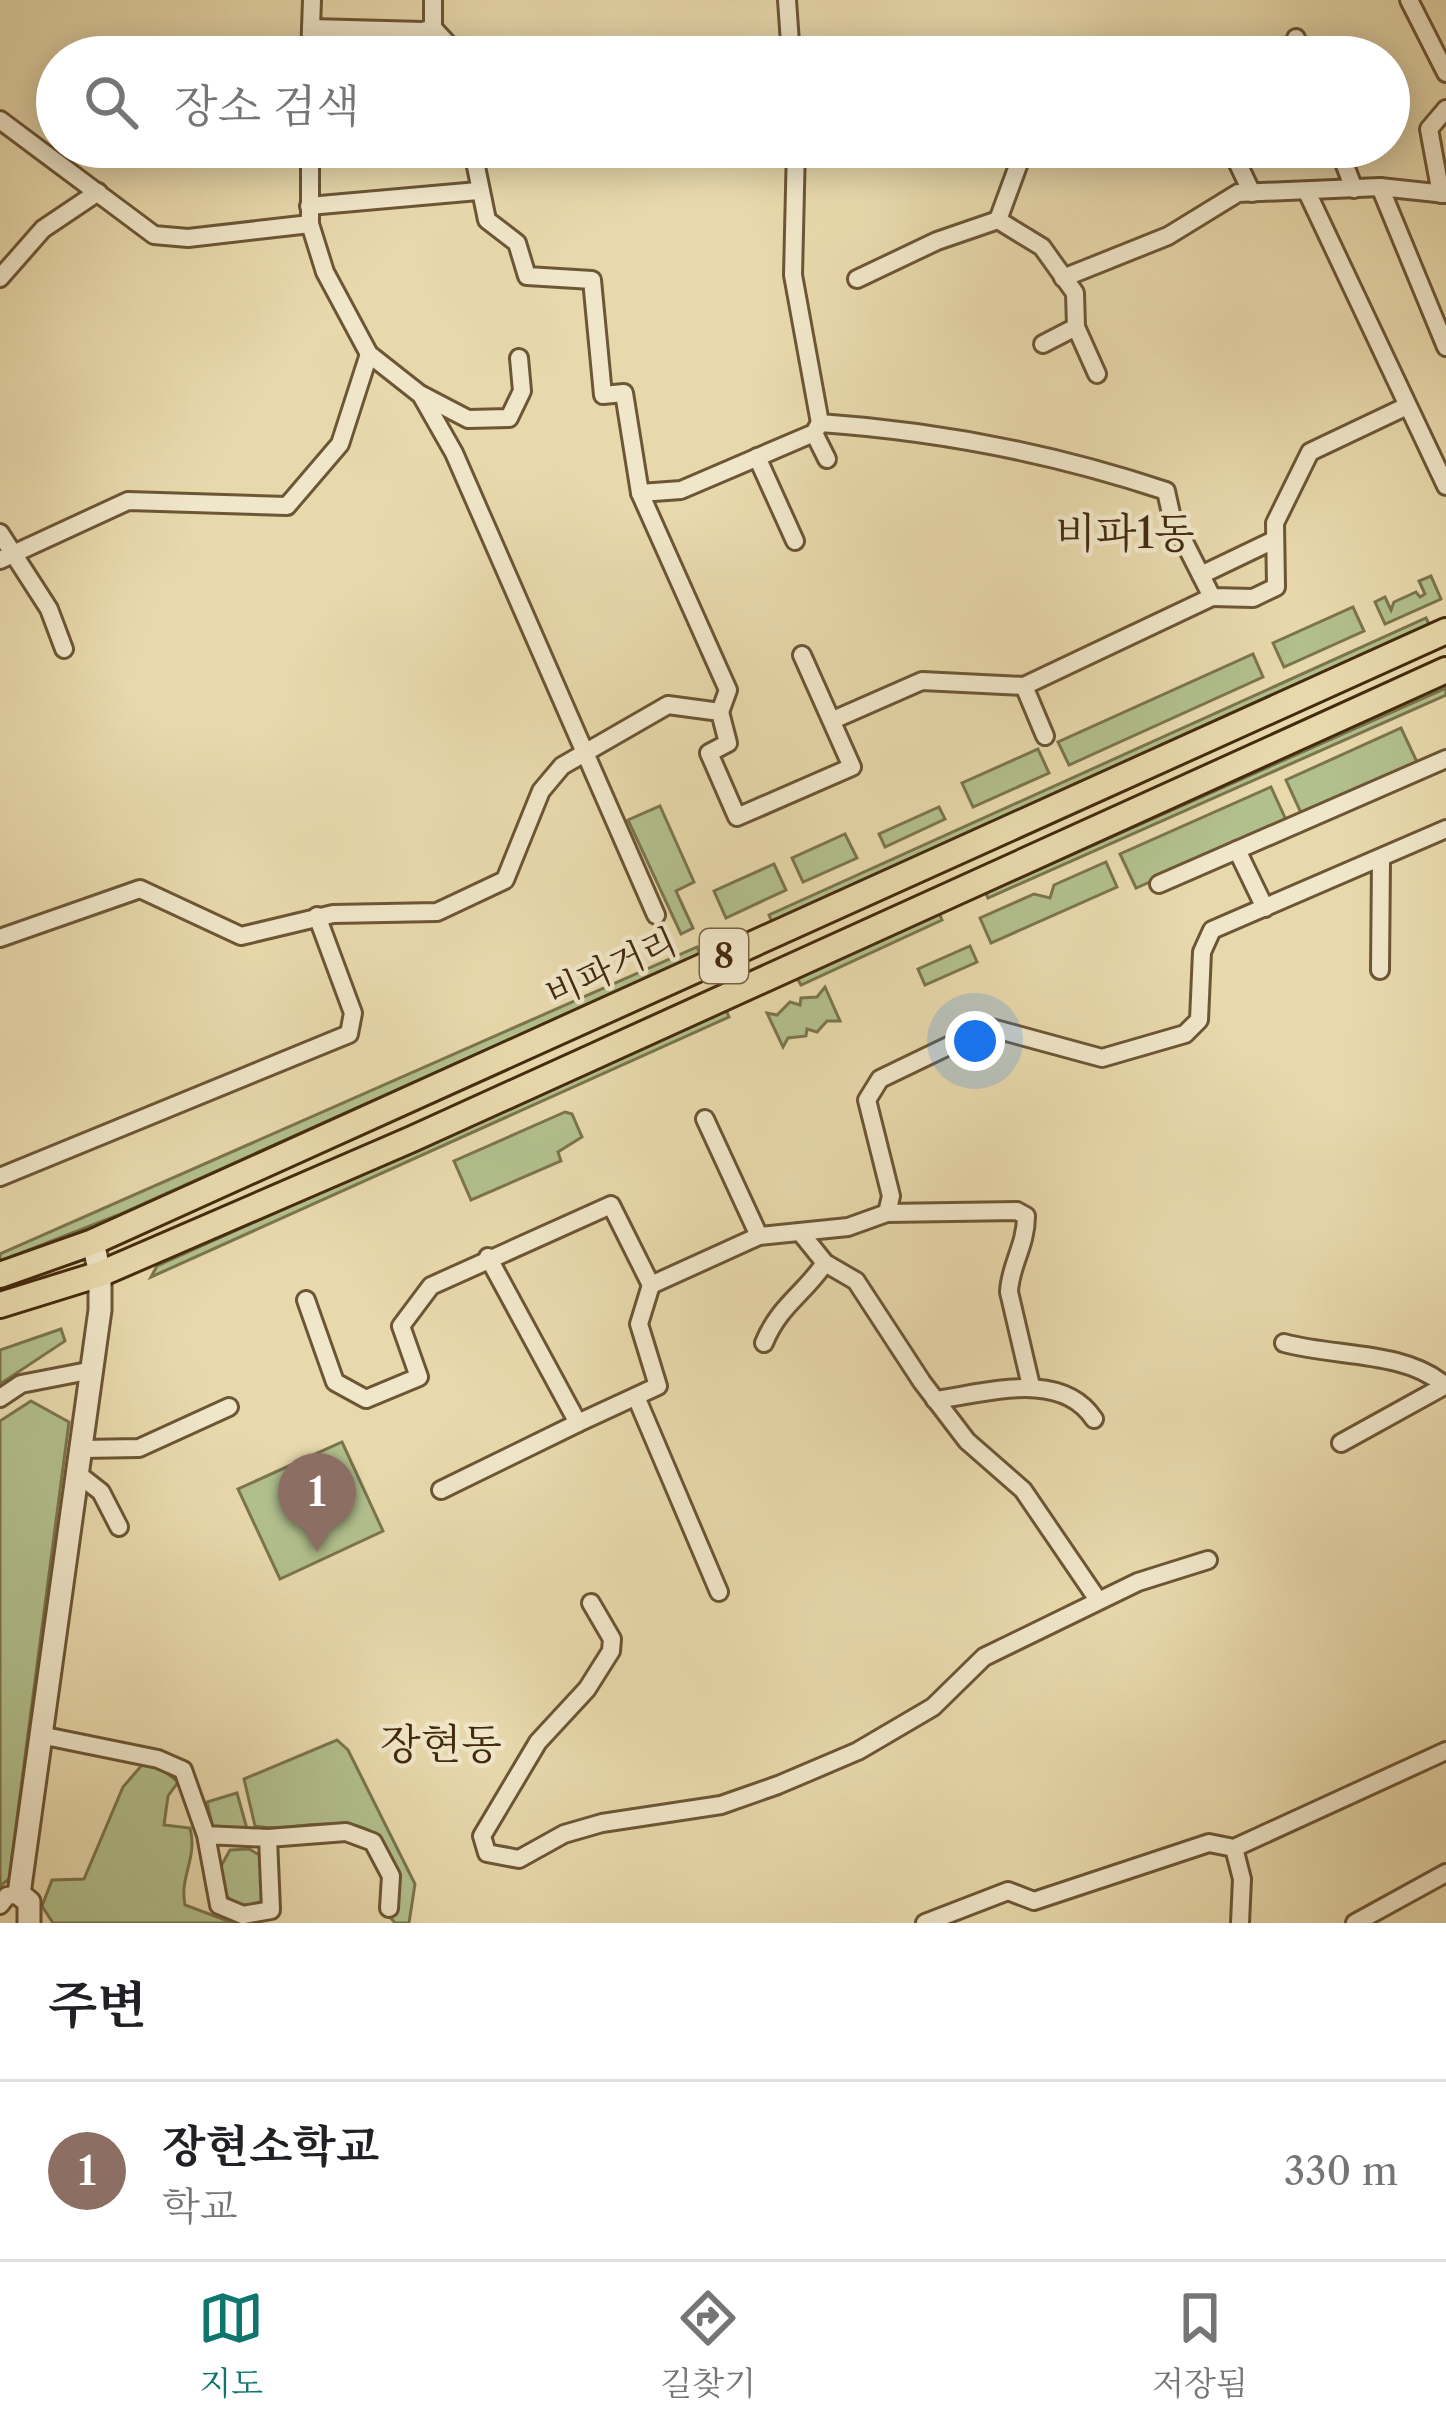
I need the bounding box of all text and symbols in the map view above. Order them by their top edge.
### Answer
search box [36,36,1410,168]
icon: search [78,69,144,135]
text: 장소 검색 [174,78,360,134]
district label: 비파1동 [1055,507,1195,559]
street label: 비파거리 [539,919,683,1015]
road number: 8 [700,929,748,983]
your location [945,1011,1005,1071]
pin: 1 [278,1453,356,1552]
district label: 장현동 [380,1718,502,1770]
text: 주변 [48,1974,147,2036]
text: 장현소학교 [162,2118,379,2174]
text: 1 [78,2147,96,2195]
text: 330 m [1284,2147,1398,2195]
text: 학교 [162,2182,237,2230]
tab: 지도 [198,2285,264,2404]
tab: 길찾기 [660,2285,756,2404]
tab: 저장됨 [1152,2285,1248,2404]

